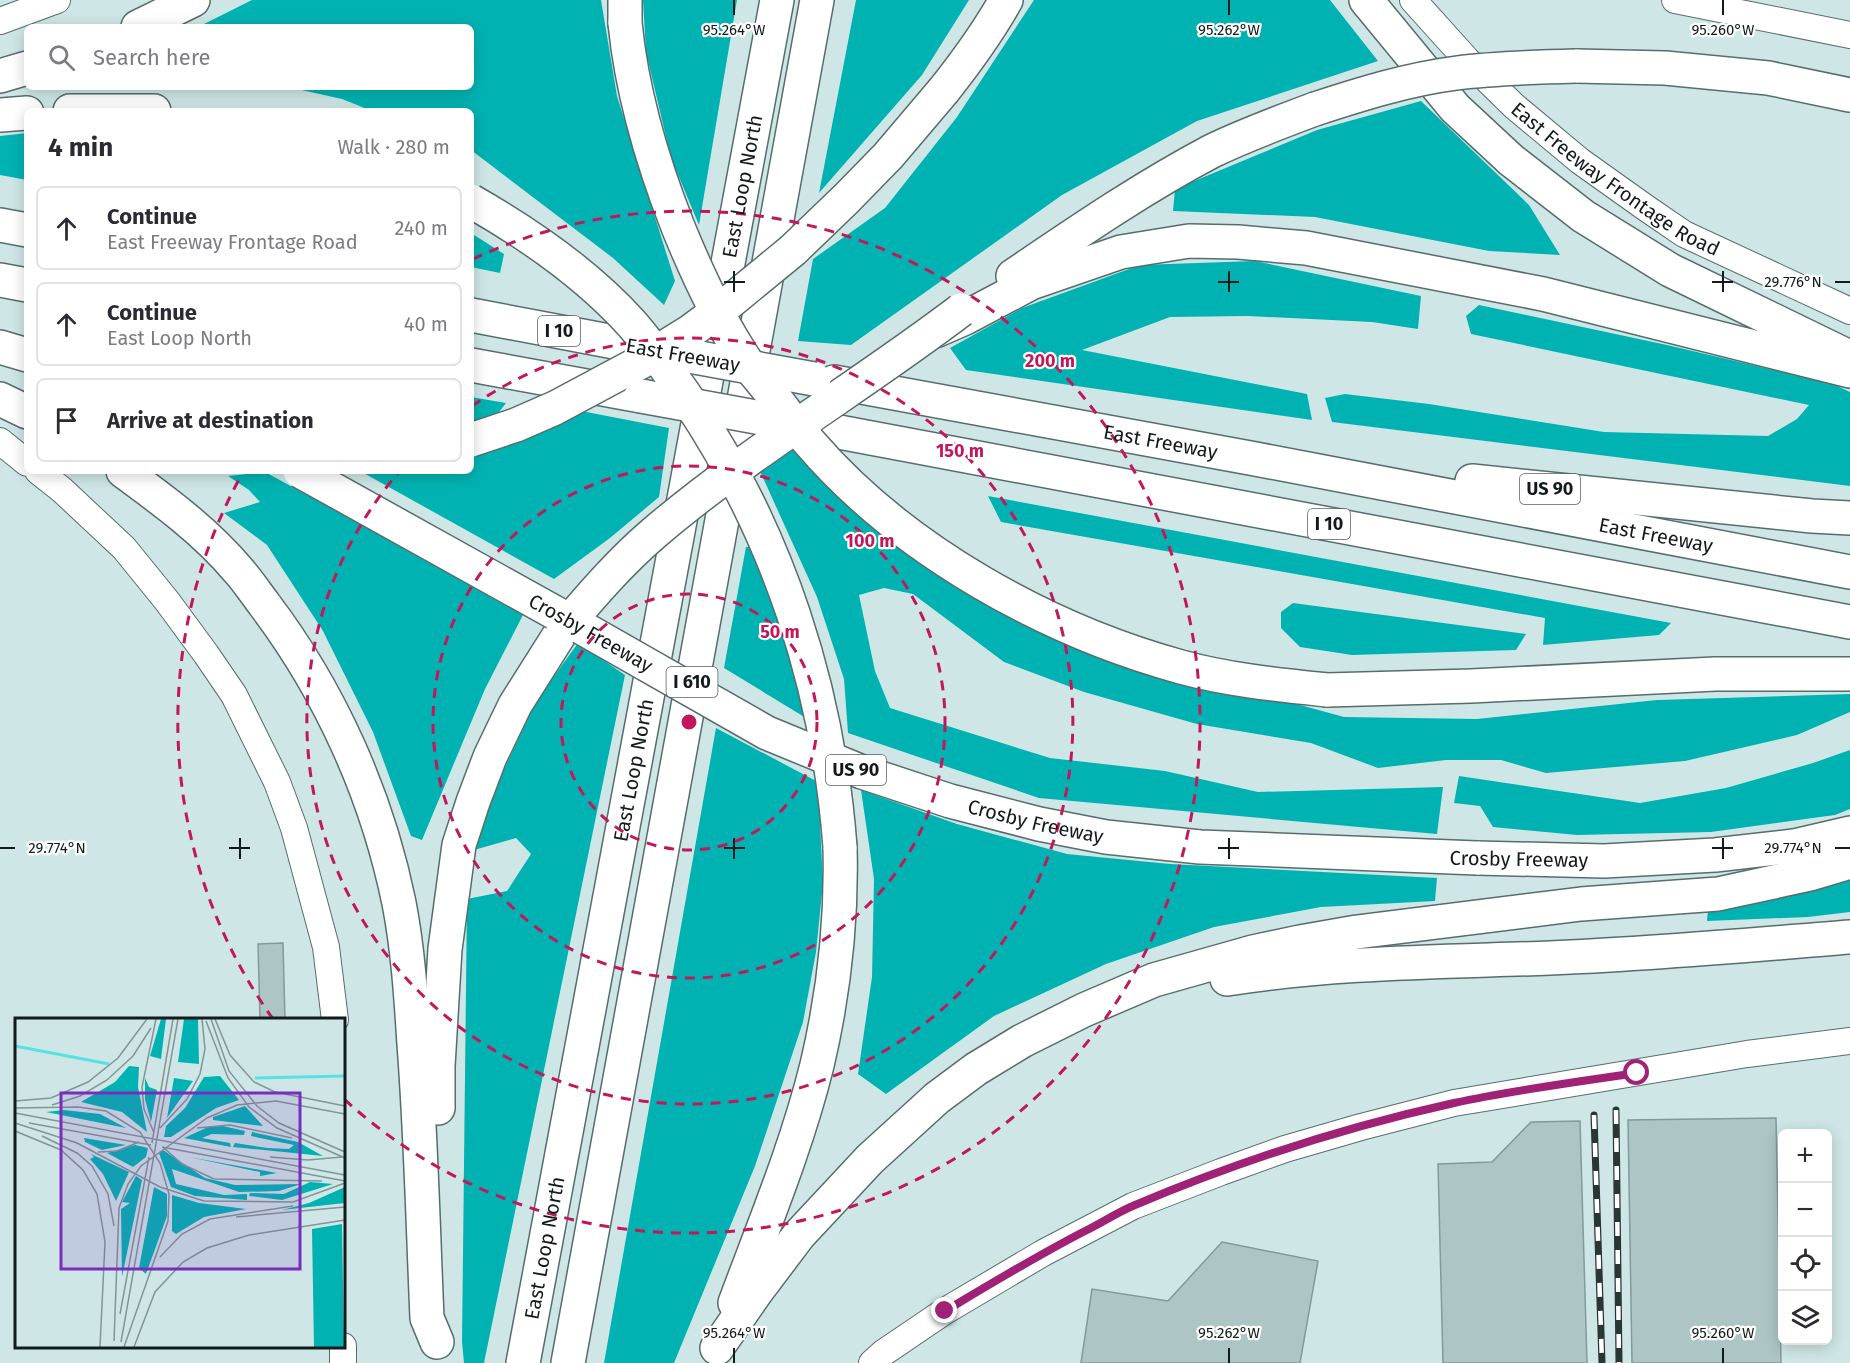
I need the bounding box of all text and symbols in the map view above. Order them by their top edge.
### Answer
text: 95.264°W [703,21,766,39]
text: 95.262°W [1198,21,1261,39]
text: 95.260°W [1691,21,1755,39]
search box [24,24,474,90]
icon: search [45,41,78,74]
text: Search here [93,44,211,71]
street label: East Freeway Frontage Road [1506,97,1724,261]
street label: East Loop North [717,113,767,260]
text: 4 min [48,132,113,163]
text: Walk · 280 m [337,135,450,159]
text: Continue [107,203,197,230]
icon: ahead [50,212,83,245]
text: 240 m [394,216,448,240]
text: East Freeway Frontage Road [107,230,358,254]
text: 29.776°N [1764,273,1822,291]
text: Continue [107,299,197,326]
icon: ahead [50,308,83,341]
text: 40 m [404,312,448,336]
road number: I 10 [538,316,580,346]
text: East Loop North [107,326,252,350]
street label: East Freeway [624,333,742,377]
text: 200 m [1025,350,1075,372]
icon: arrive [50,404,83,437]
text: Arrive at destination [107,407,314,434]
street label: East Freeway [1102,419,1220,464]
text: 150 m [936,440,984,462]
road number: US 90 [1520,474,1580,504]
road number: I 10 [1308,509,1350,539]
street label: East Freeway [1597,513,1715,558]
text: 100 m [846,530,894,552]
street label: Crosby Freeway [525,589,657,678]
text: 50 m [760,621,800,643]
road number: I 610 [666,667,718,697]
street label: East Loop North [608,697,659,844]
centre of rings [679,712,699,732]
road number: US 90 [826,755,886,785]
street label: Crosby Freeway [965,794,1106,848]
text: 29.774°N [28,839,86,857]
text: 29.774°N [1764,839,1822,857]
street label: Crosby Freeway [1450,846,1589,872]
inset map [15,1018,345,1348]
route start [1623,1059,1649,1085]
map controls [1778,1129,1832,1345]
button: + [1778,1129,1832,1183]
street label: East Loop North [519,1174,570,1322]
button: − [1778,1183,1832,1237]
button: locate [1778,1237,1832,1291]
button: layers [1778,1291,1832,1345]
route end [931,1297,957,1323]
text: 95.264°W [703,1324,766,1342]
text: 95.262°W [1198,1324,1261,1342]
text: 95.260°W [1691,1324,1755,1342]

